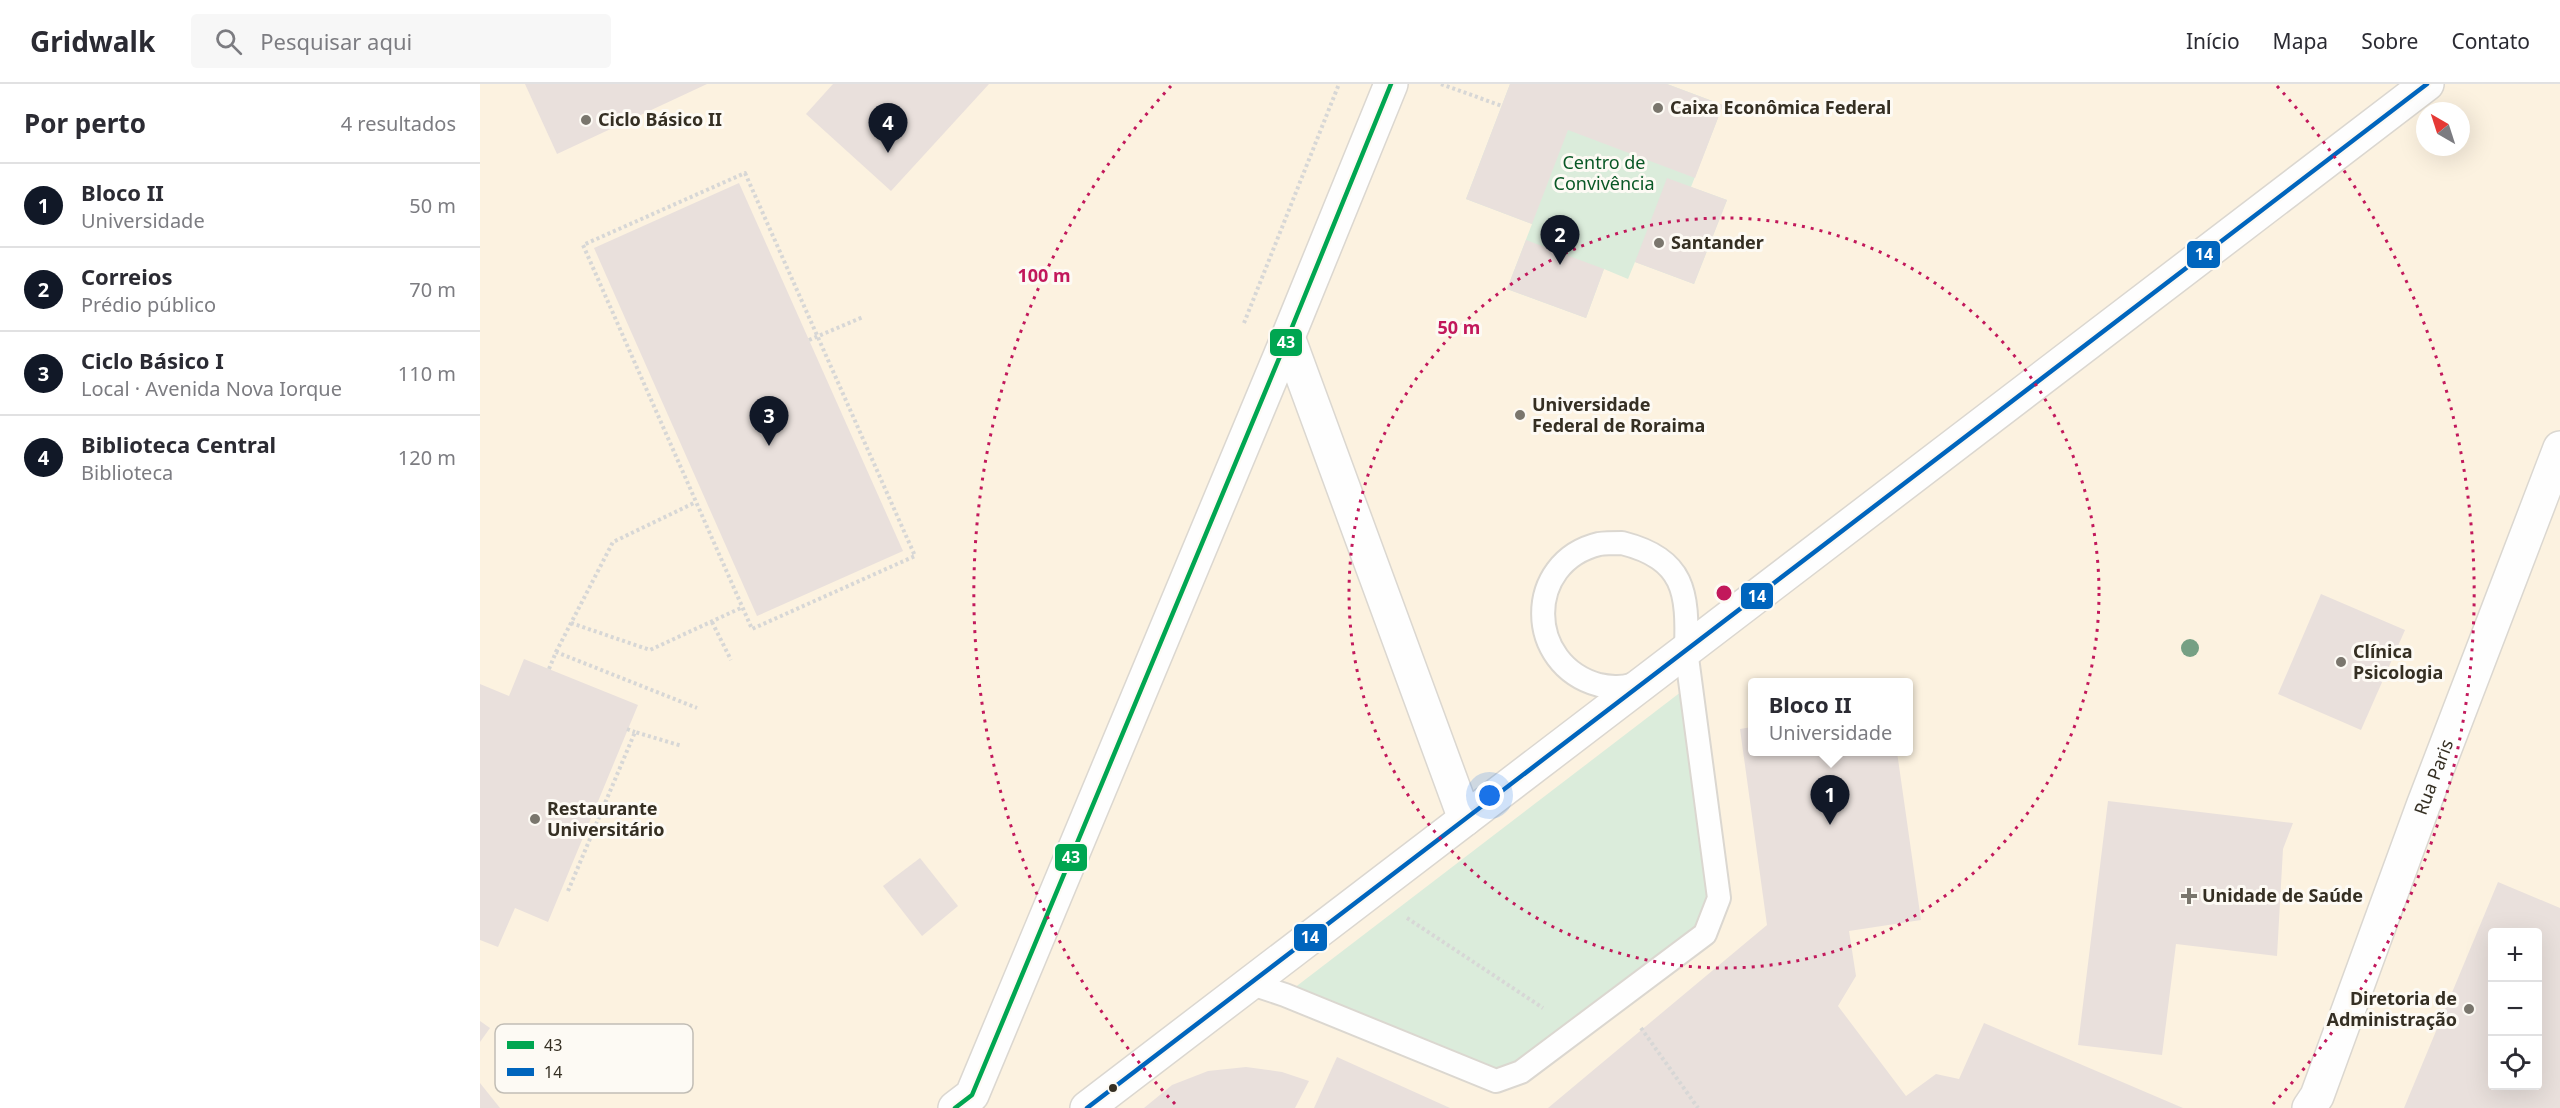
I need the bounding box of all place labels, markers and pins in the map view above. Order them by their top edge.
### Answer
place label: Caixa Econômica Federal [1670,95,1891,119]
marker: Caixa Econômica Federal [1651,101,1665,115]
pin: 4 [868,104,908,153]
place label: Ciclo Básico II [598,107,722,131]
marker: Ciclo Básico II [579,113,593,127]
pin: 2 [1540,216,1580,265]
place label: Santander [1671,230,1764,254]
marker: Santander [1652,236,1666,250]
place label: Universidade Federal de Roraima [1532,392,1705,437]
pin: 3 [750,396,788,446]
marker: Universidade Federal de Roraima [1513,408,1527,422]
centre of rings [1714,583,1734,603]
place label: Clínica Psicologia [2353,639,2443,684]
marker: Clínica Psicologia [2334,655,2348,669]
pin: 1 [1810,776,1850,825]
place label: Restaurante Universitário [547,796,664,841]
marker: Restaurante Universitário [528,812,542,826]
place label: Unidade de Saúde [2202,883,2363,907]
marker: Unidade de Saúde [2180,887,2198,905]
place label: Diretoria de Administração [2327,986,2457,1031]
marker: Diretoria de Administração [2462,1002,2476,1016]
unlabelled marker [1107,1082,1119,1094]

